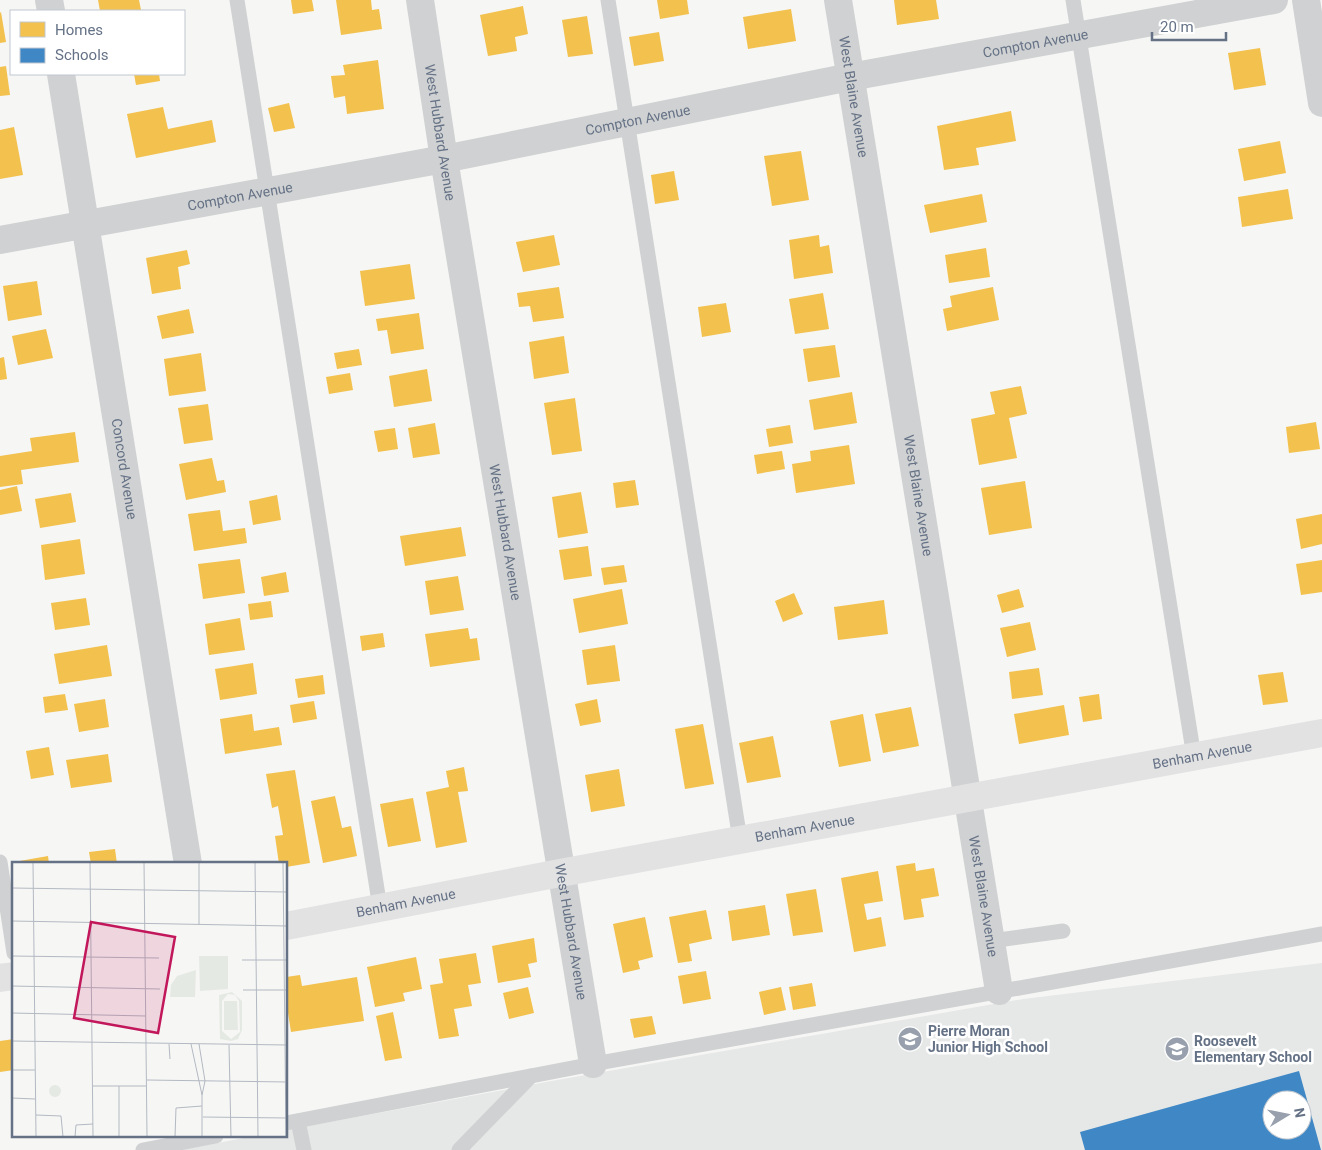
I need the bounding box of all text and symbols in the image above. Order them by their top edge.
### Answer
legend [10,10,185,75]
scale bar [1152,10,1226,42]
text: 20 m [1160,18,1194,36]
text: Homes [55,21,103,39]
street label: Compton Avenue [981,26,1089,61]
street label: West Blaine Avenue [836,35,871,159]
text: Schools [55,46,109,64]
street label: West Hubbard Avenue [422,63,459,202]
street label: Compton Avenue [584,101,692,138]
street label: Compton Avenue [186,179,294,214]
street label: Concord Avenue [108,417,140,521]
street label: West Blaine Avenue [901,434,936,557]
street label: West Hubbard Avenue [486,463,525,602]
street label: Benham Avenue [1151,738,1253,772]
street label: Benham Avenue [754,811,856,845]
street label: West Blaine Avenue [966,834,1001,958]
inset map [12,862,288,1138]
street label: West Hubbard Avenue [552,862,590,1001]
street label: Benham Avenue [355,885,457,920]
place label: Pierre Moran Junior High School [928,1023,1048,1055]
school or university icon: Pierre Moran Junior High School [897,1026,923,1052]
place label: Roosevelt Elementary School [1194,1033,1312,1065]
school or university icon: Roosevelt Elementary School [1164,1036,1190,1062]
north arrow [1262,1090,1312,1140]
text: N [1291,1106,1309,1119]

